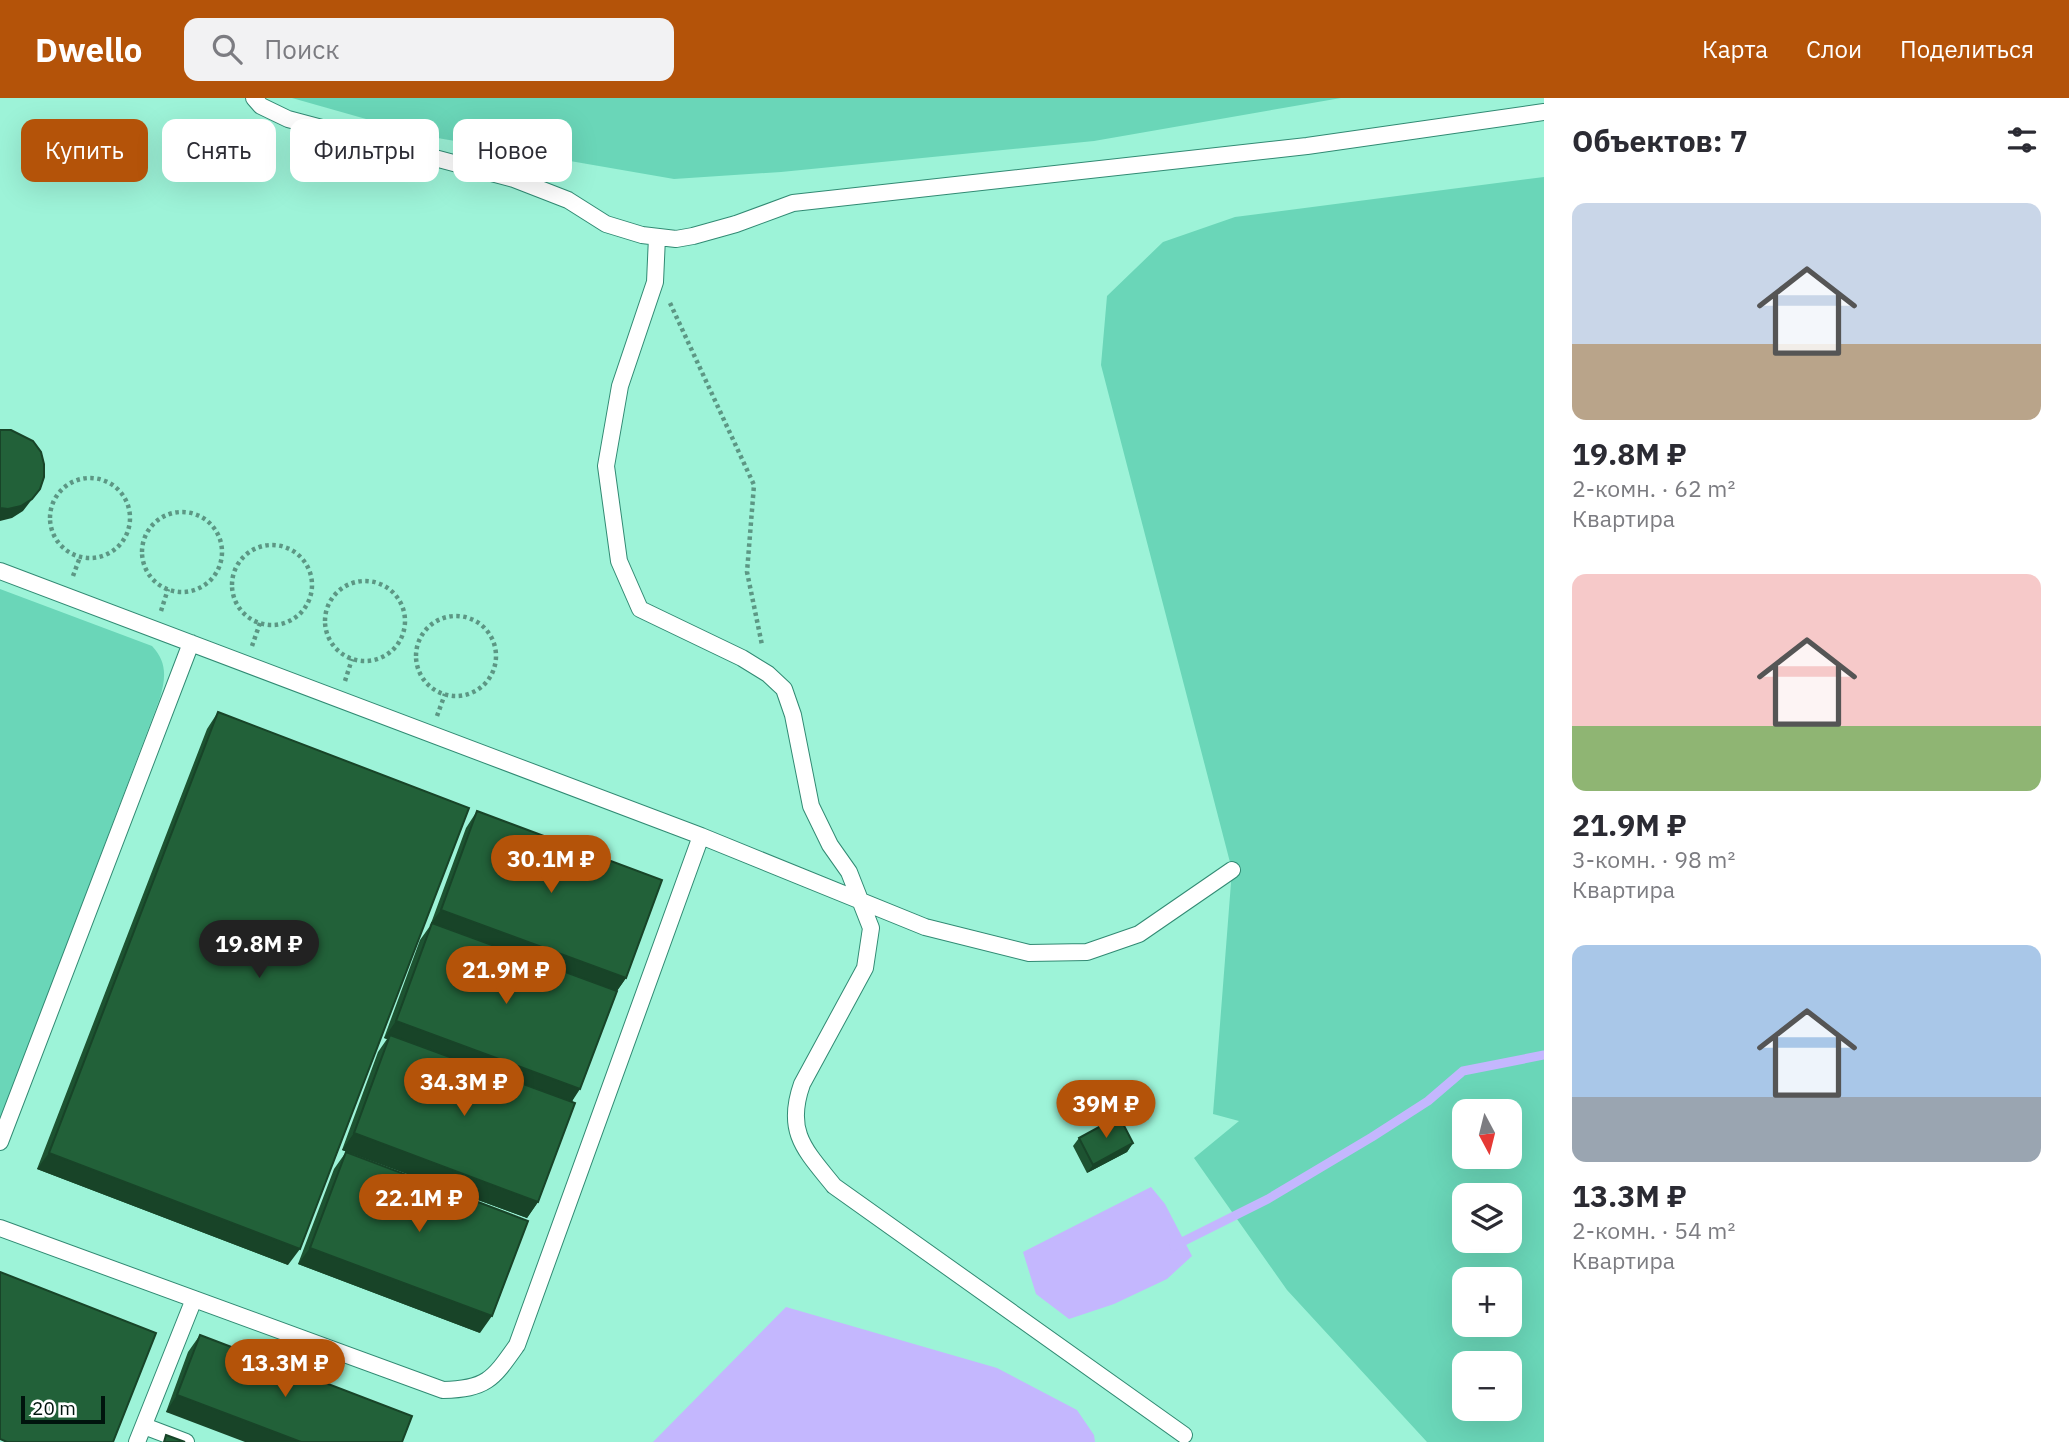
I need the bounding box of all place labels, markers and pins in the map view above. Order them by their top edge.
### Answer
pin: 30.1M ₽ [486,836,616,895]
pin: 19.8M ₽ [194,920,324,980]
pin: 21.9M ₽ [441,946,571,1006]
pin: 34.3M ₽ [399,1058,529,1118]
pin: 39M ₽ [1057,1080,1155,1140]
pin: 22.1M ₽ [354,1174,484,1234]
pin: 13.3M ₽ [220,1340,350,1399]

